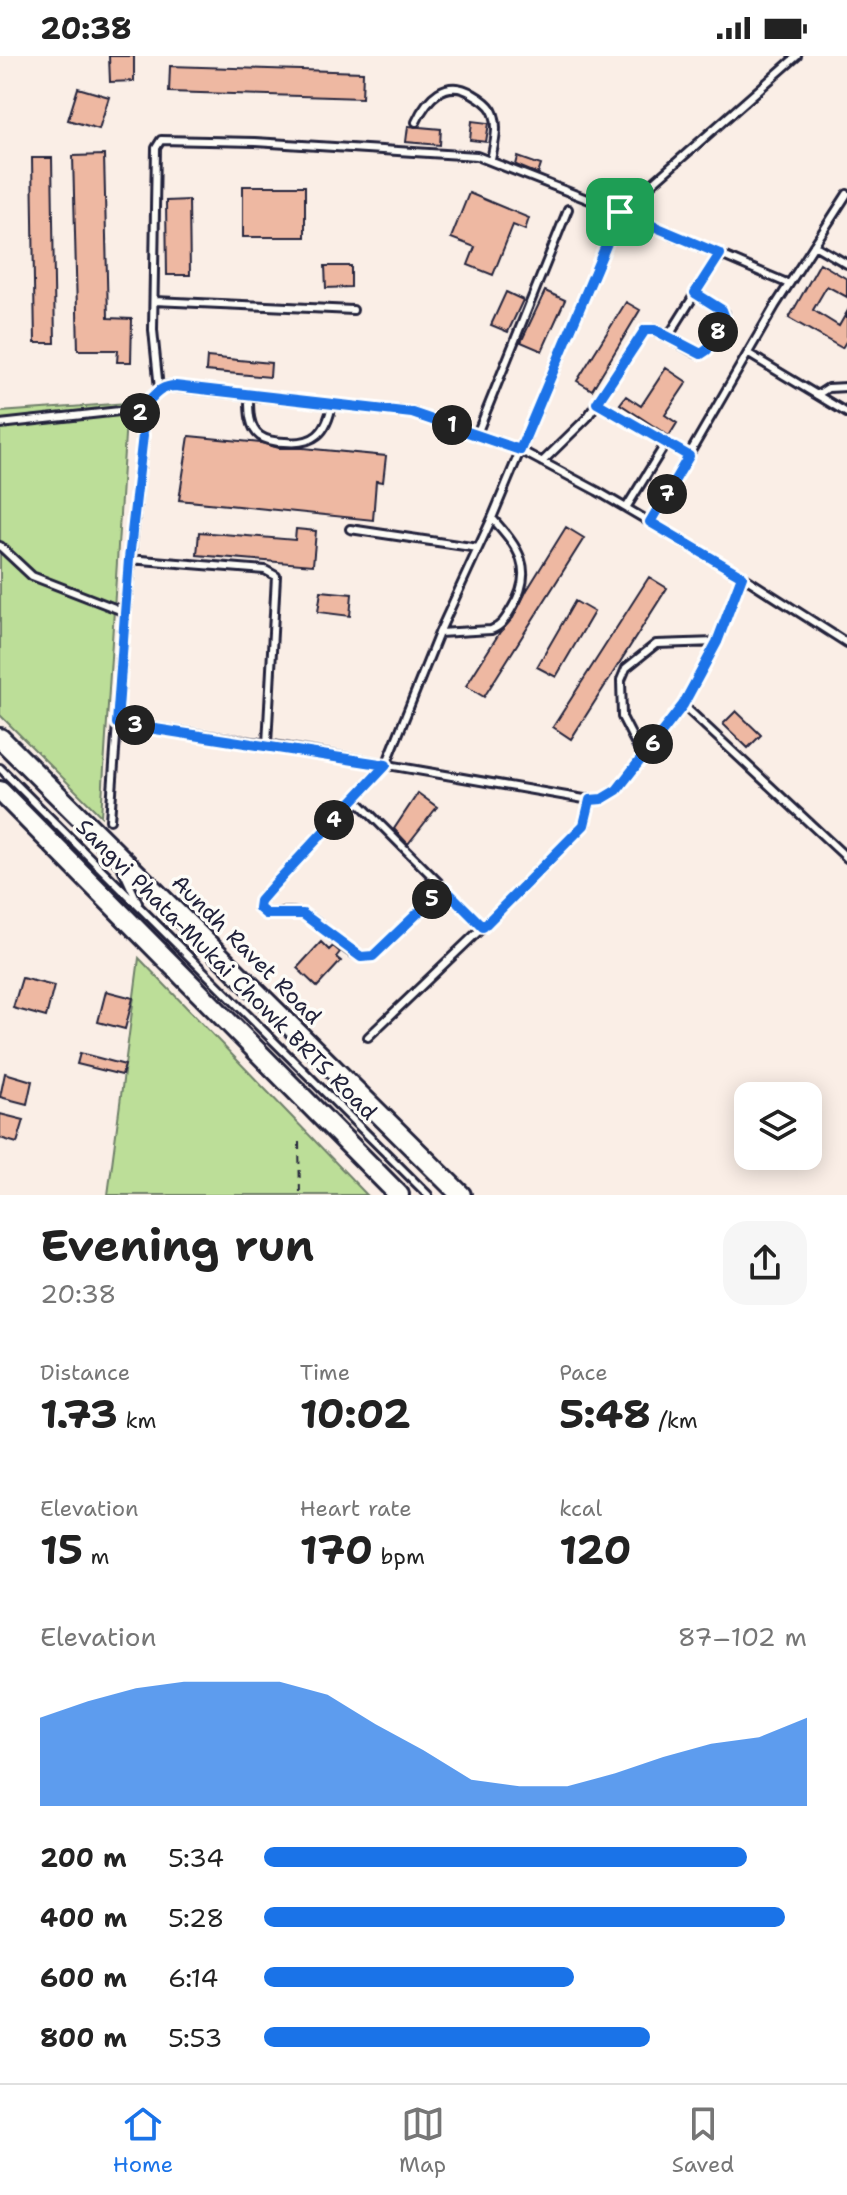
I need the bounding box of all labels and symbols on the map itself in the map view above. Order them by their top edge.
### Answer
pin [586,178,654,246]
pin: 8 [698,312,738,352]
pin: 2 [120,393,160,433]
pin: 1 [432,405,472,445]
pin: 7 [647,474,687,514]
pin: 3 [115,705,155,745]
pin: 6 [633,724,673,764]
pin: 4 [314,800,354,840]
street label: Sangvi Phata-Mukai Chowk BRTS Road [70,812,384,1126]
street label: Aundh Ravet Road [165,868,328,1031]
pin: 5 [412,879,452,919]

